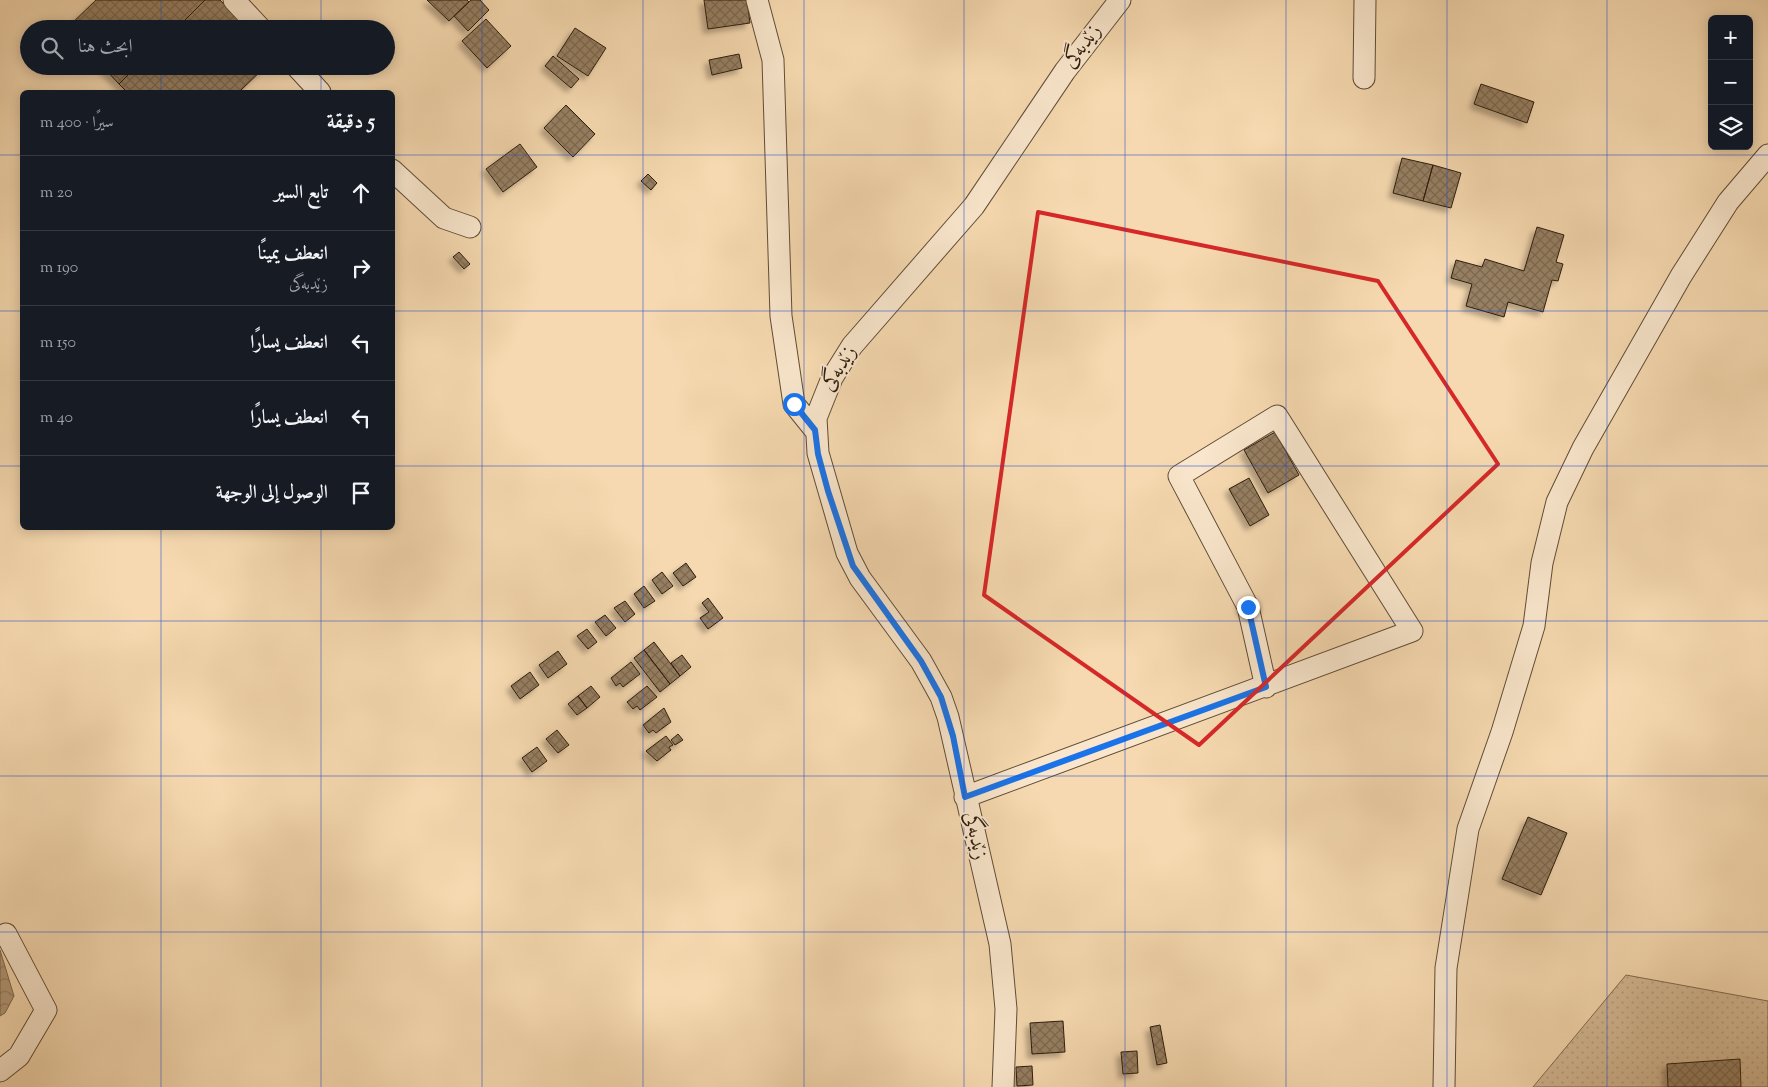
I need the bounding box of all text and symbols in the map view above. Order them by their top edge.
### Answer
map controls [1708,15,1753,150]
button: + [1708,15,1753,60]
street label: زێدبەگی [1054,17,1109,75]
search box [20,20,395,75]
icon: search [38,34,66,62]
text: ابحث هنا [78,34,133,61]
button: − [1708,60,1753,105]
button: layers [1708,105,1753,150]
text: 5 دقيقة [327,108,375,138]
text: سيرًا · 400 m [40,112,114,135]
icon: ahead [347,179,375,207]
text: تابع السير [274,180,328,207]
text: 20 m [40,182,73,205]
text: انعطف يمينًا [258,241,328,268]
icon: right [347,254,375,282]
text: 190 m [40,257,78,280]
text: زێدبەگی [289,274,328,297]
icon: left [347,329,375,357]
text: انعطف يسارًا [250,330,328,357]
text: 150 m [40,332,76,355]
street label: زێدبەگی [812,339,865,397]
route start [783,393,806,416]
icon: left [347,404,375,432]
text: انعطف يسارًا [250,405,328,432]
text: 40 m [40,407,73,430]
icon: arrive [347,479,375,507]
text: الوصول إلى الوجهة [216,480,328,507]
route end [1237,596,1260,619]
street label: زێدبەگی [954,808,997,863]

